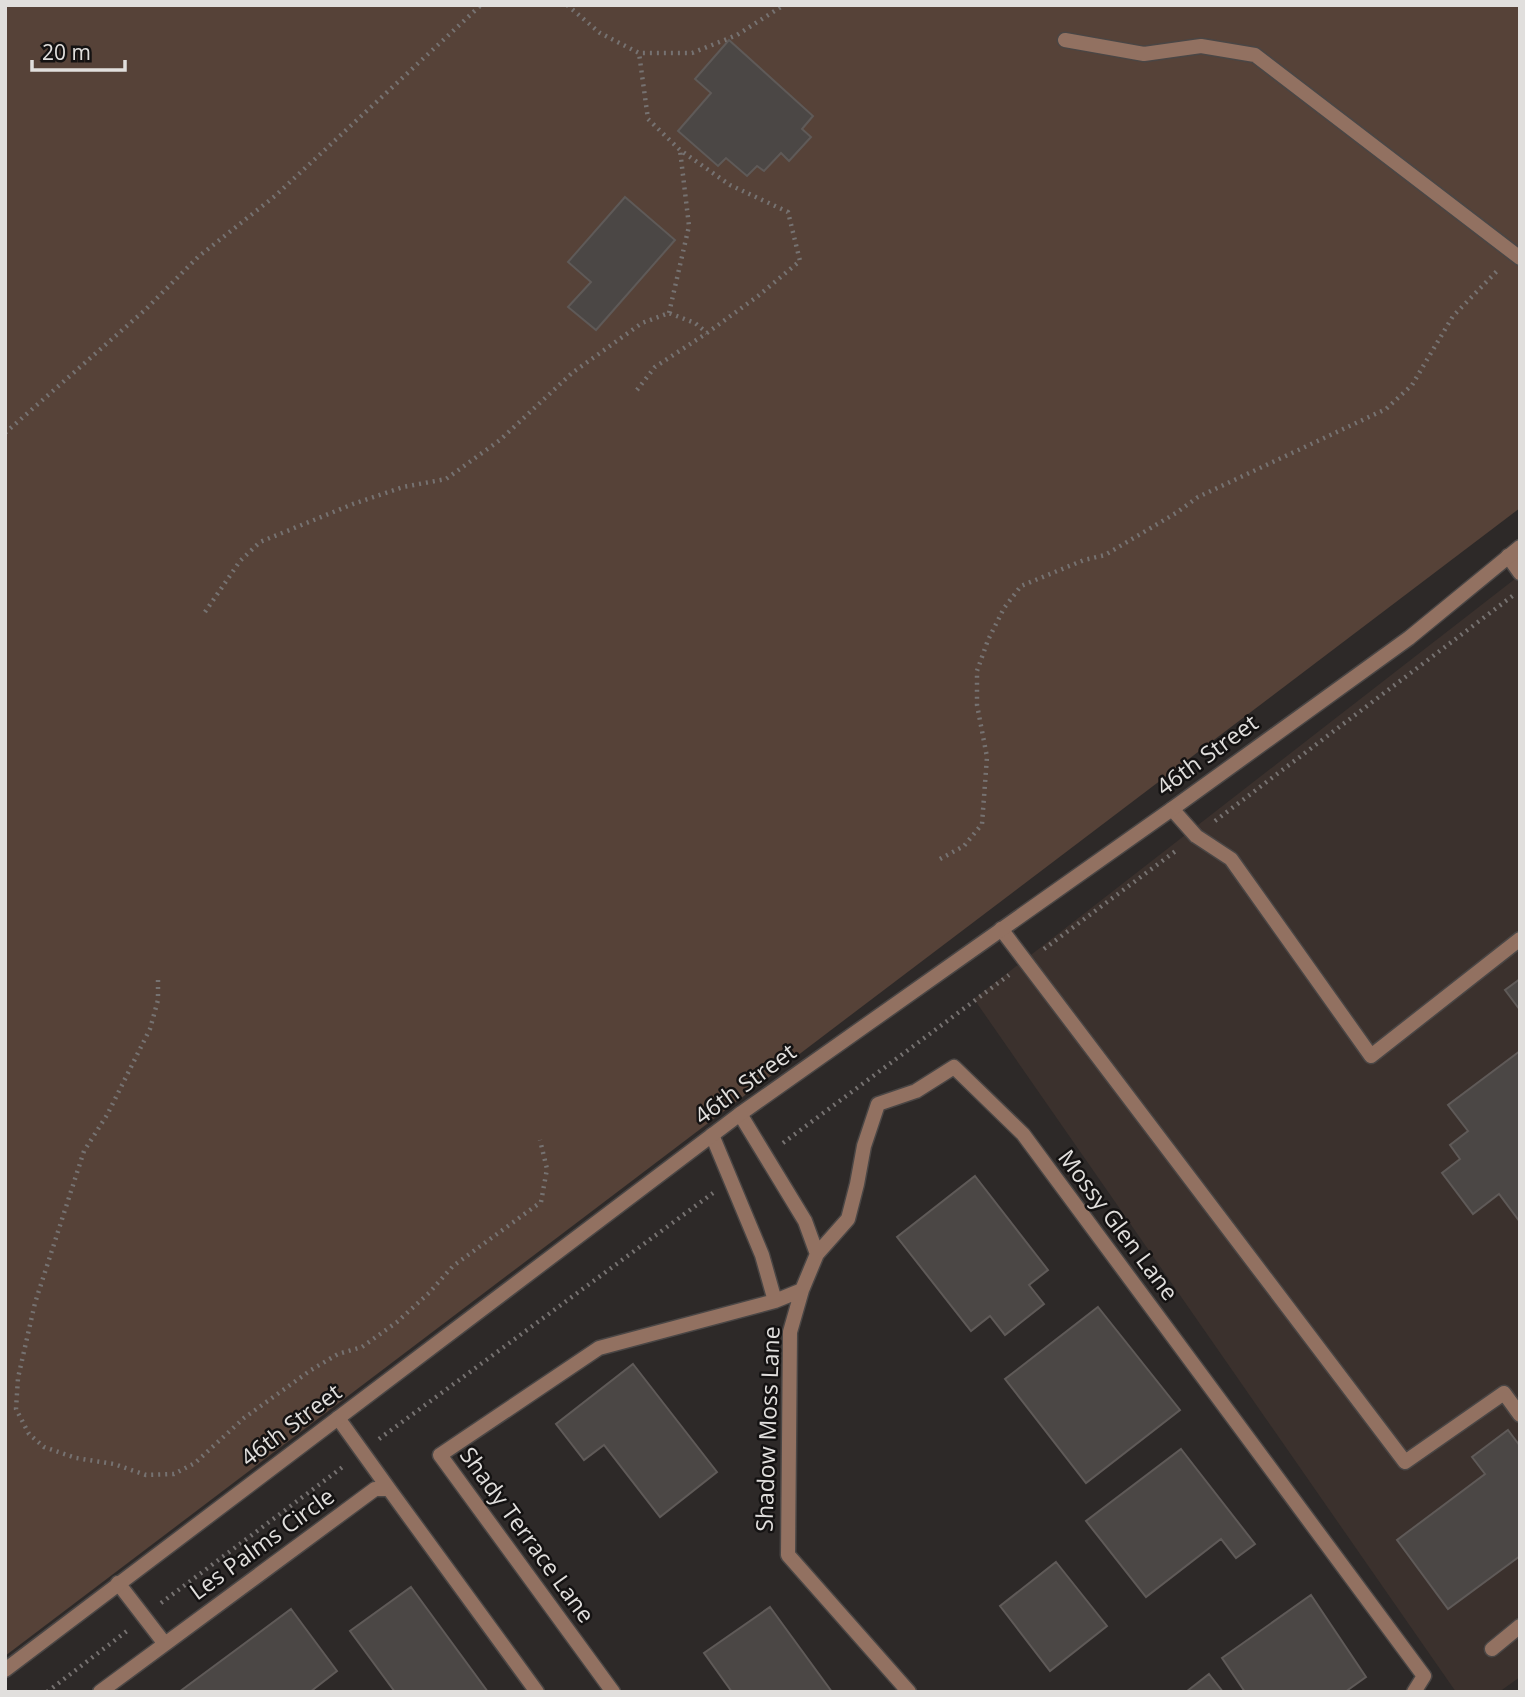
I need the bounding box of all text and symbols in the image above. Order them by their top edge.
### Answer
scale bar [32,28,124,72]
text: 20 m [42,38,91,66]
street label: 46th Street [1149,706,1264,802]
street label: 46th Street [687,1035,802,1131]
street label: Mossy Glen Lane [1051,1142,1186,1306]
street label: Shadow Moss Lane [747,1326,787,1532]
street label: 46th Street [233,1376,347,1473]
street label: Shady Terrace Lane [453,1440,602,1629]
street label: Les Palms Circle [182,1480,340,1607]

